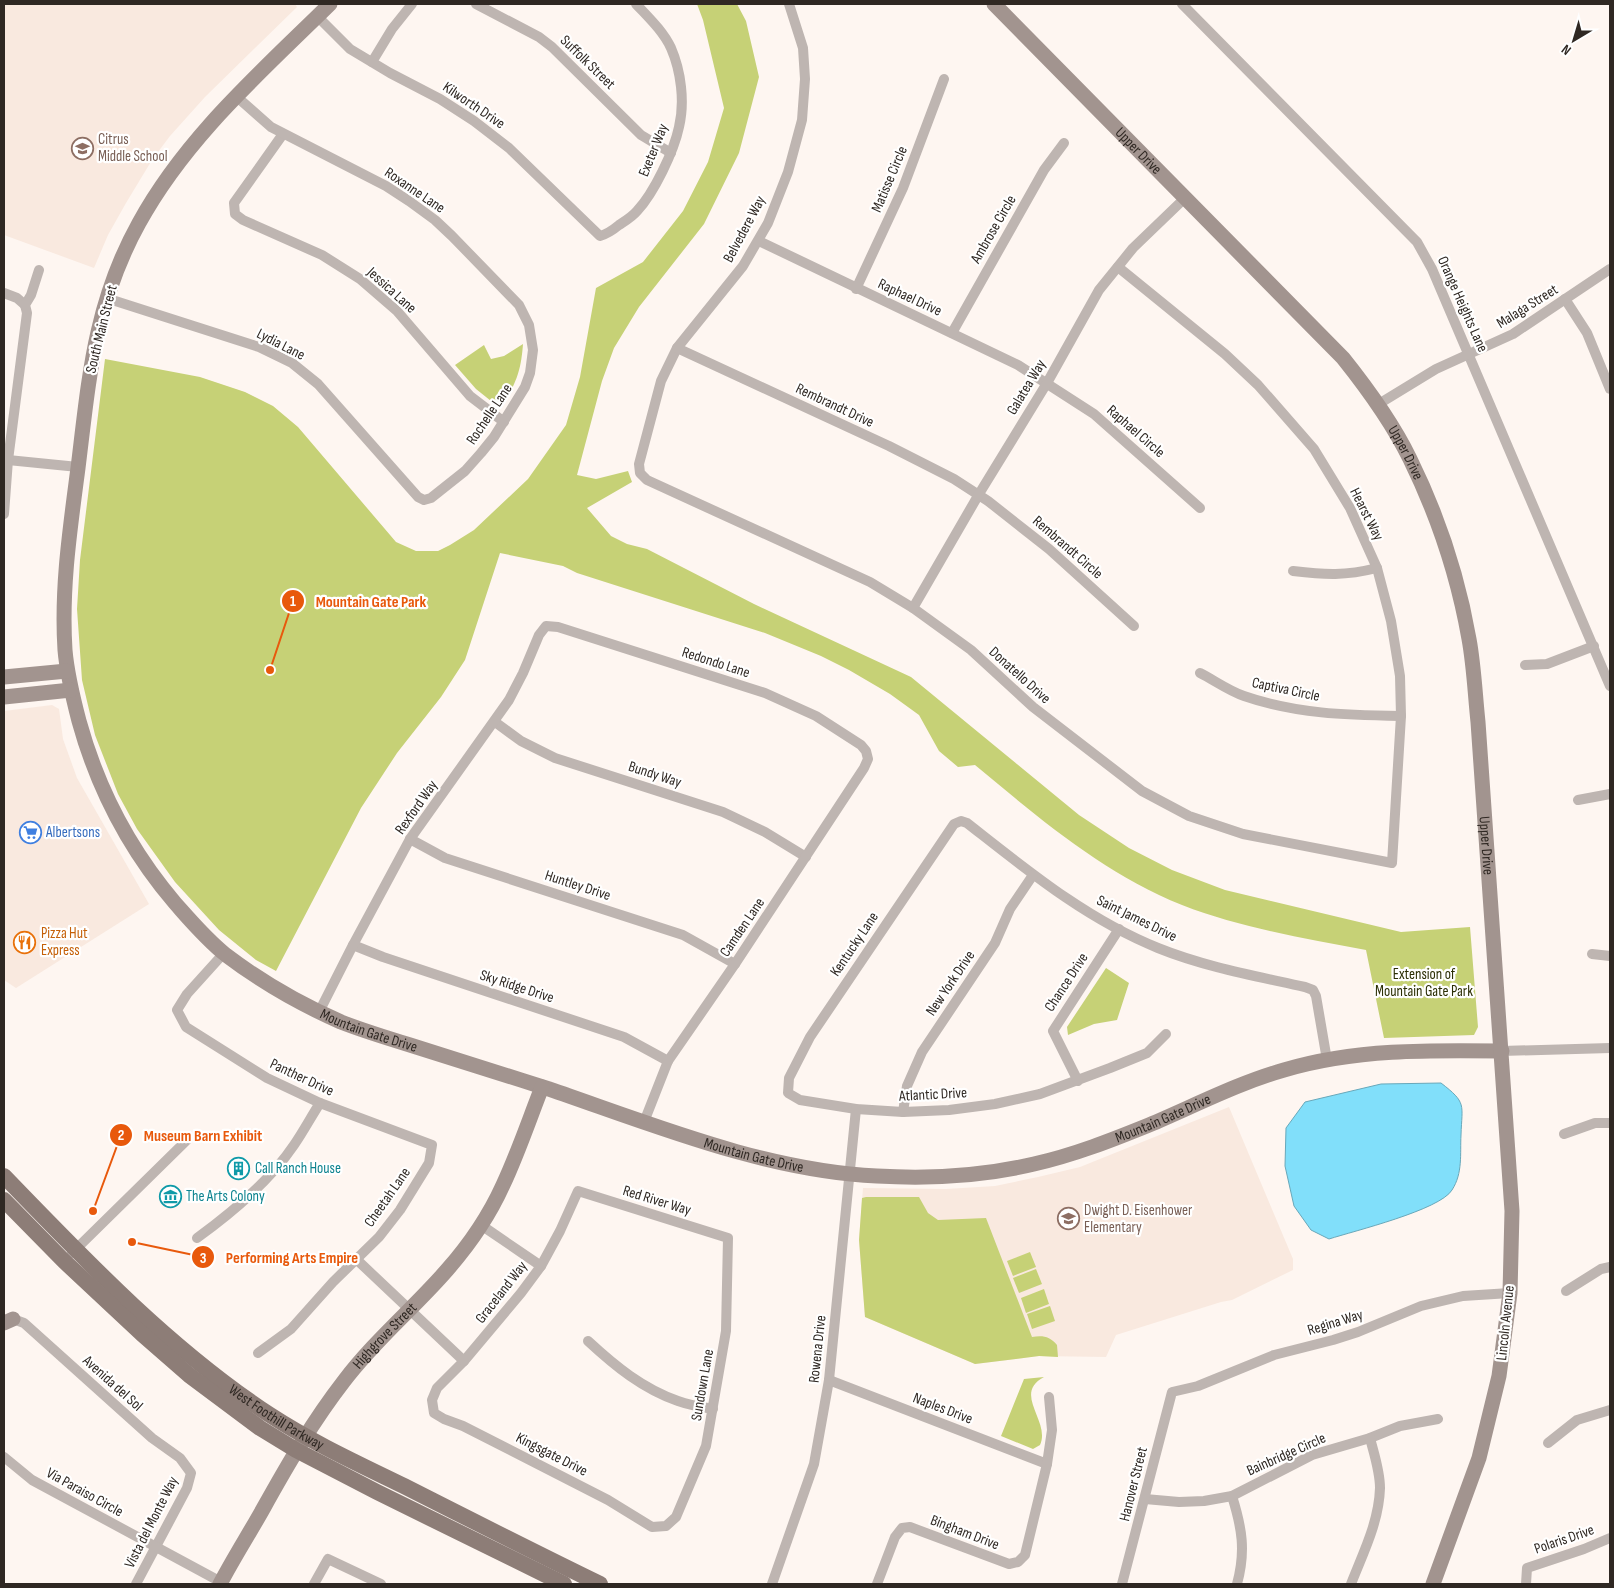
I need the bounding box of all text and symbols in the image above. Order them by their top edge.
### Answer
north arrow [1549,15,1599,65]
street label: Suffolk Street [556,31,620,94]
text: N [1558,41,1574,59]
street label: Kilworth Drive [439,78,508,133]
street label: Exeter Way [634,121,673,179]
street label: Upper Drive [1111,123,1166,179]
place label: Citrus Middle School [98,130,168,166]
school or university icon: Citrus Middle School [70,136,94,160]
street label: Matisse Circle [867,143,912,215]
street label: Roxanne Lane [381,163,449,218]
street label: Belvedere Way [719,192,770,266]
street label: Ambrose Circle [966,192,1021,268]
street label: Orange Heights Lane [1433,253,1492,355]
street label: Jessica Lane [362,262,420,318]
street label: Raphael Drive [875,274,945,320]
street label: Malaga Street [1493,280,1562,333]
street label: South Main Street [81,283,122,375]
street label: Lydia Lane [253,324,308,365]
street label: Galatea Way [1003,356,1050,418]
street label: Rembrandt Drive [793,379,877,432]
street label: Rochelle Lane [462,380,517,448]
street label: Raphael Circle [1103,401,1169,462]
street label: Upper Drive [1384,422,1428,483]
street label: Hearst Way [1345,485,1388,544]
street label: Rembrandt Circle [1029,512,1107,583]
callout: Mountain Gate Park [281,586,437,617]
text: 1 [290,592,296,611]
text: Mountain Gate Park [316,593,427,612]
street label: Redondo Lane [679,643,752,682]
street label: Donatello Drive [985,643,1055,708]
street label: Captiva Circle [1250,673,1322,706]
street label: Bundy Way [626,757,684,792]
street label: Rexford Way [391,776,442,838]
street label: Upper Drive [1475,816,1498,876]
supermarket icon: Albertsons [18,820,42,844]
place label: Albertsons [45,823,100,842]
street label: Huntley Drive [543,866,613,905]
street label: Saint James Drive [1094,891,1180,946]
street label: Camden Lane [716,894,769,960]
street label: Kentucky Lane [826,908,883,980]
place label: Pizza Hut Express [41,924,88,960]
restaurant icon: Pizza Hut Express [13,930,37,954]
street label: New York Drive [922,947,979,1020]
street label: Chance Drive [1040,949,1092,1015]
park label: Extension of Mountain Gate Park [1375,965,1473,1001]
street label: Sky Ridge Drive [477,966,556,1007]
street label: Mountain Gate Drive [317,1005,420,1057]
street label: Panther Drive [267,1054,337,1101]
street label: Atlantic Drive [898,1083,968,1106]
street label: Mountain Gate Drive [1113,1090,1214,1148]
callout: Museum Barn Exhibit [108,1119,272,1150]
text: 2 [118,1126,124,1145]
text: Museum Barn Exhibit [144,1127,262,1146]
street label: Mountain Gate Drive [702,1134,805,1177]
building icon: Call Ranch House [227,1156,251,1180]
place label: Call Ranch House [255,1159,341,1178]
street label: Cheetah Lane [360,1164,415,1231]
street label: Red River Way [620,1181,693,1220]
museum icon: The Arts Colony [158,1184,182,1208]
place label: The Arts Colony [186,1187,265,1206]
place label: Dwight D. Eisenhower Elementary [1084,1201,1193,1237]
school or university icon: Dwight D. Eisenhower Elementary [1056,1207,1080,1231]
callout: Performing Arts Empire [191,1242,368,1273]
text: 3 [200,1249,207,1268]
text: Performing Arts Empire [226,1249,358,1268]
street label: Graceland Way [471,1257,532,1327]
street label: Lincoln Avenue [1492,1285,1519,1361]
street label: Highgrove Street [349,1298,421,1373]
street label: Regina Way [1305,1305,1365,1340]
street label: Rowena Drive [804,1314,831,1384]
street label: Sundown Lane [687,1348,718,1422]
street label: Avenida del Sol [78,1351,147,1415]
street label: West Foothill Parkway [225,1380,327,1455]
street label: Naples Drive [910,1388,975,1429]
street label: Kingsgate Drive [513,1428,591,1481]
street label: Bainbridge Circle [1244,1429,1329,1480]
street label: Hanover Street [1115,1445,1152,1523]
street label: Via Paraiso Circle [43,1463,127,1521]
street label: Vista del Monte Way [120,1473,183,1571]
street label: Bingham Drive [928,1511,1002,1554]
street label: Polaris Drive [1532,1520,1597,1559]

